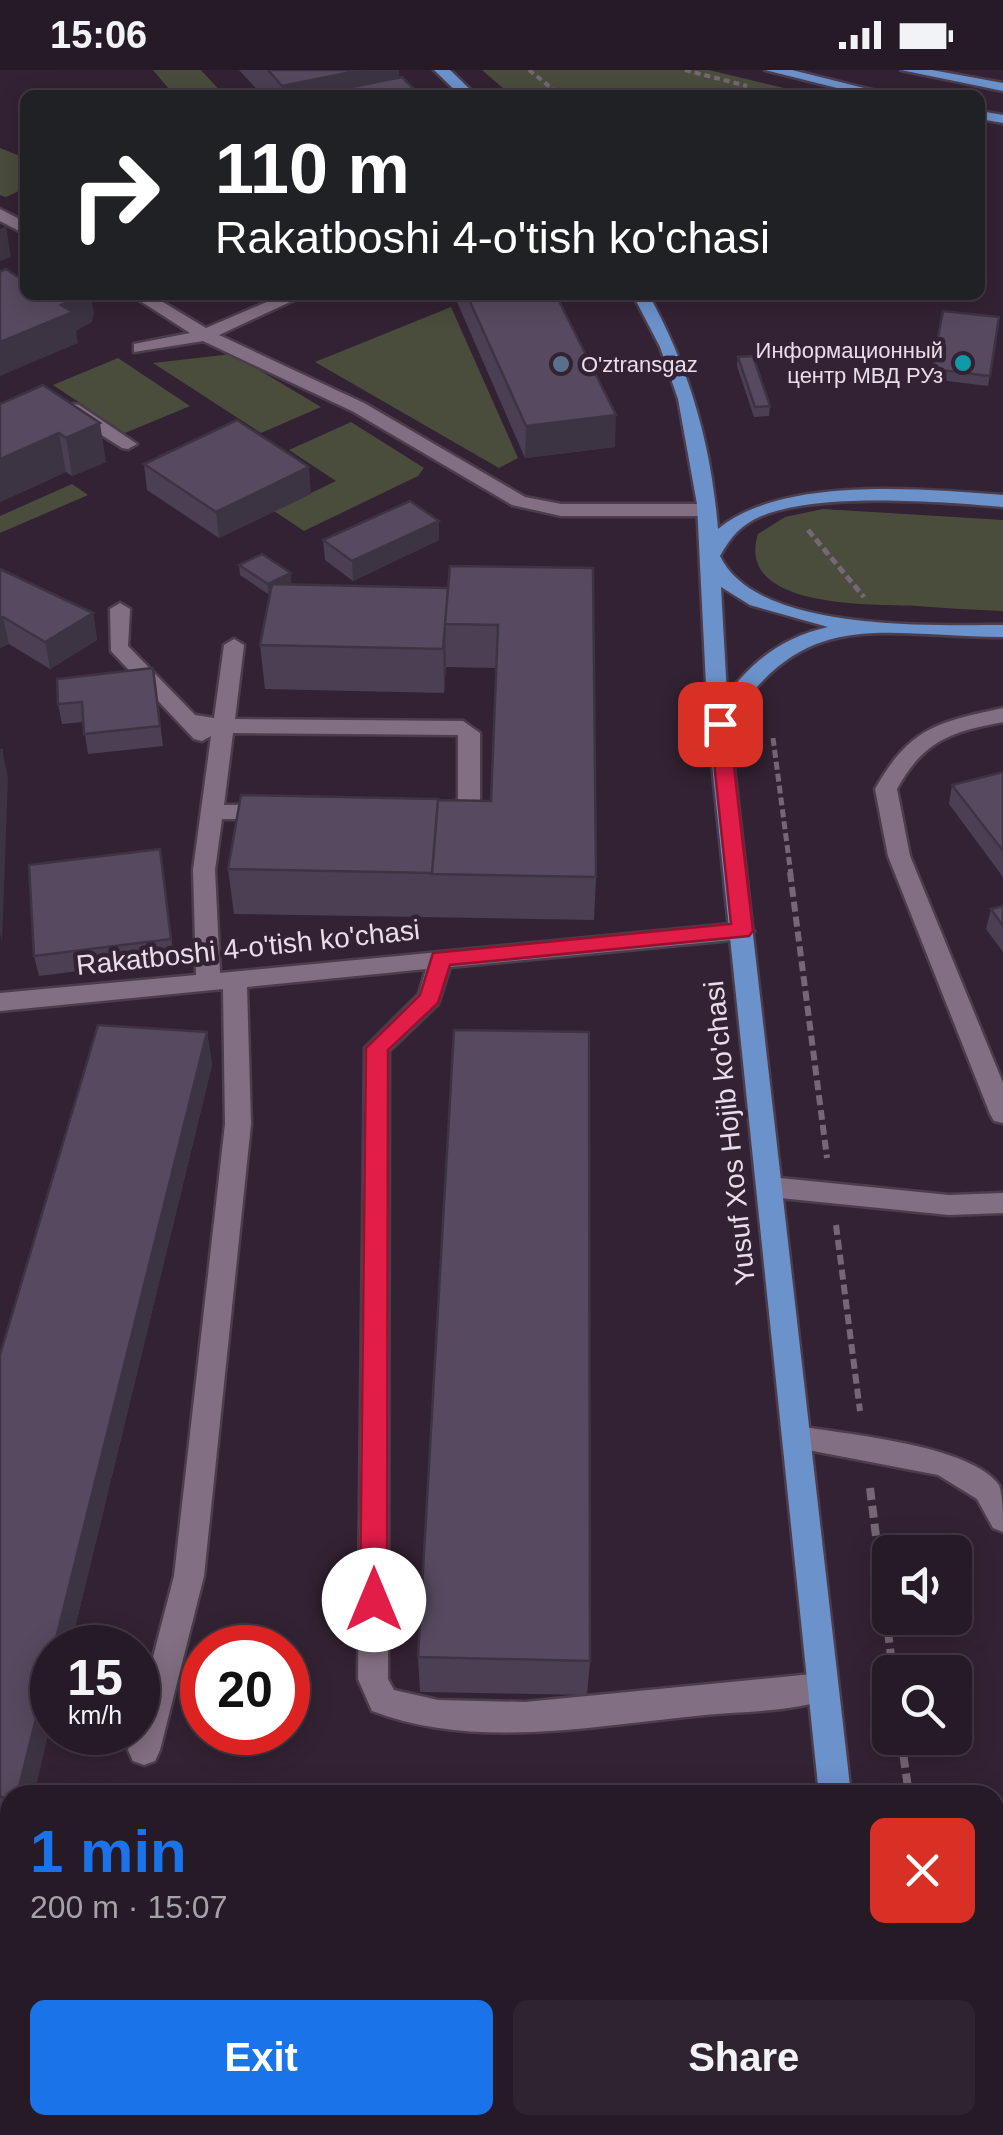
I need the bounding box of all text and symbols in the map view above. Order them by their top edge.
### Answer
text: 15:06 [50,14,147,56]
icon: right [50,130,180,260]
text: 110 m [215,130,410,208]
text: Rakatboshi 4-o'tish ko'chasi [215,212,770,263]
place label: Информационный центр МВД РУз [756,338,943,388]
place label: O'ztransgaz [581,352,698,377]
marker: Информационный центр МВД РУз [952,352,974,374]
marker: O'ztransgaz [550,353,572,375]
pin [678,682,763,767]
icon: arrive [693,697,748,752]
street label: Rakatboshi 4-o'tish ko'chasi [75,914,421,981]
street label: Yusuf Xos Hojib ko'chasi [698,979,761,1287]
map controls [872,1535,972,1755]
button: sound [872,1535,972,1635]
position arrow [322,1548,426,1652]
speed limit sign: 20 [180,1625,310,1755]
text: 15 [67,1650,123,1706]
button: search [872,1655,972,1755]
text: km/h [68,1701,122,1729]
text: 1 min [30,1818,187,1885]
button: close [870,1818,975,1923]
text: 200 m · 15:07 [30,1889,227,1925]
button: Exit [30,2000,493,2115]
button: Share [513,2000,975,2115]

